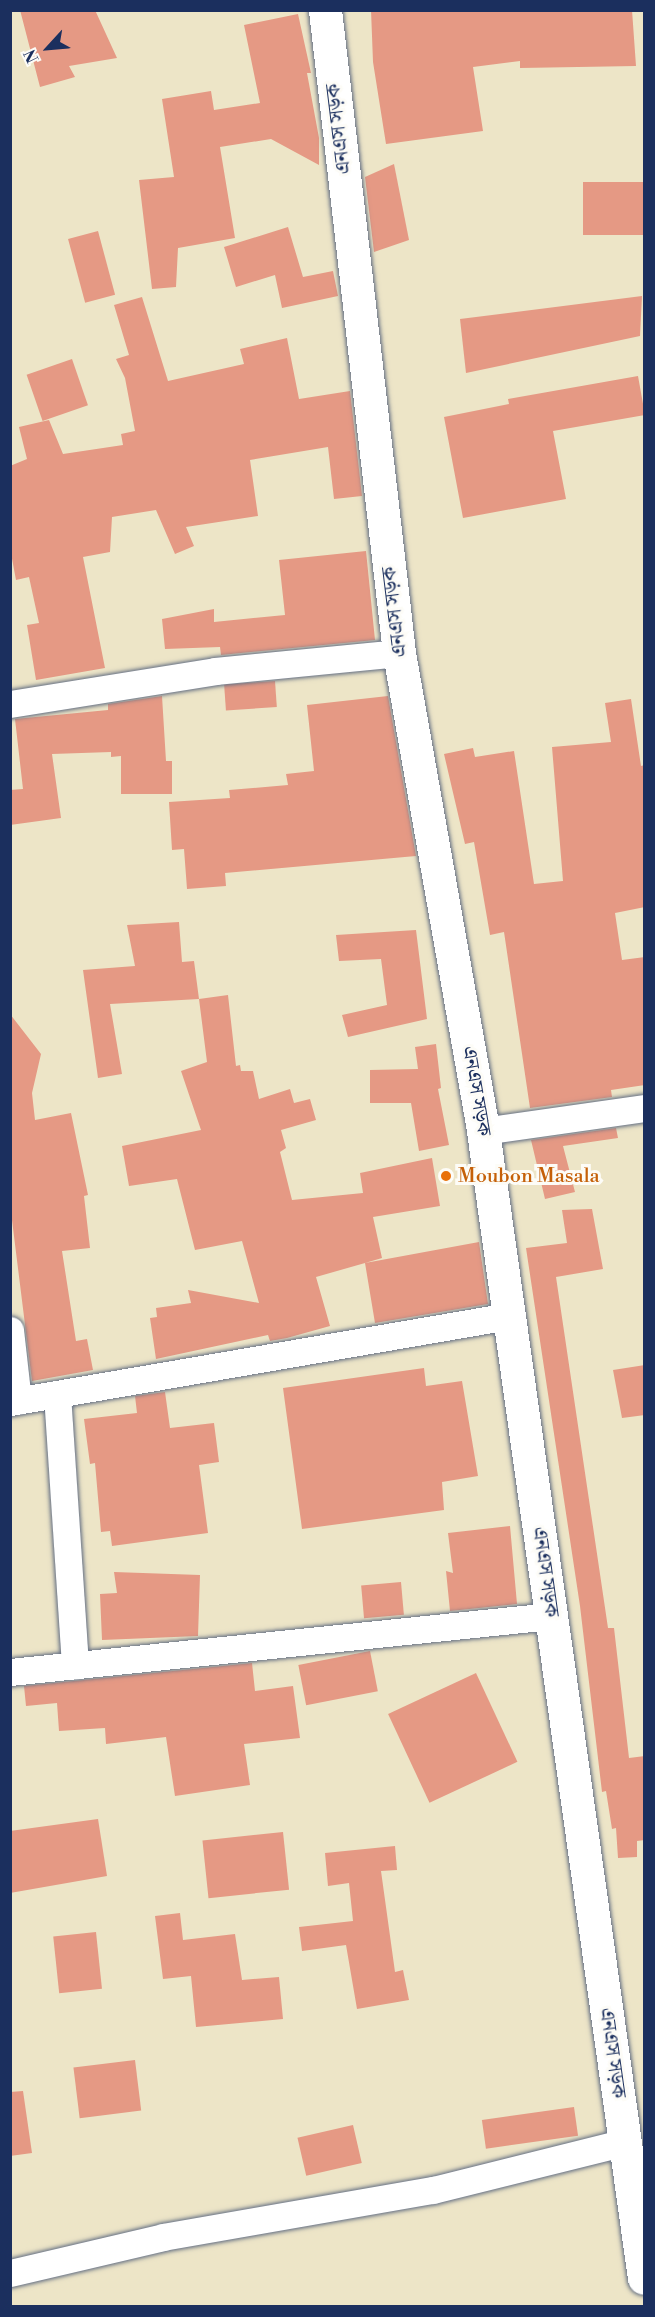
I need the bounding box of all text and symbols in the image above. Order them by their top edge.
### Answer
north arrow [18,18,78,78]
text: N [20,46,44,66]
street label: এনএস সড়ক [322,82,356,176]
street label: এনএস সড়ক [378,565,412,659]
street label: এনএস সড়ক [456,1044,496,1138]
place label: Moubon Masala [458,1164,600,1188]
marker: Moubon Masala [439,1169,453,1183]
street label: এনএস সড়ক [527,1525,563,1619]
street label: এনএস সড়ক [594,2006,630,2100]

